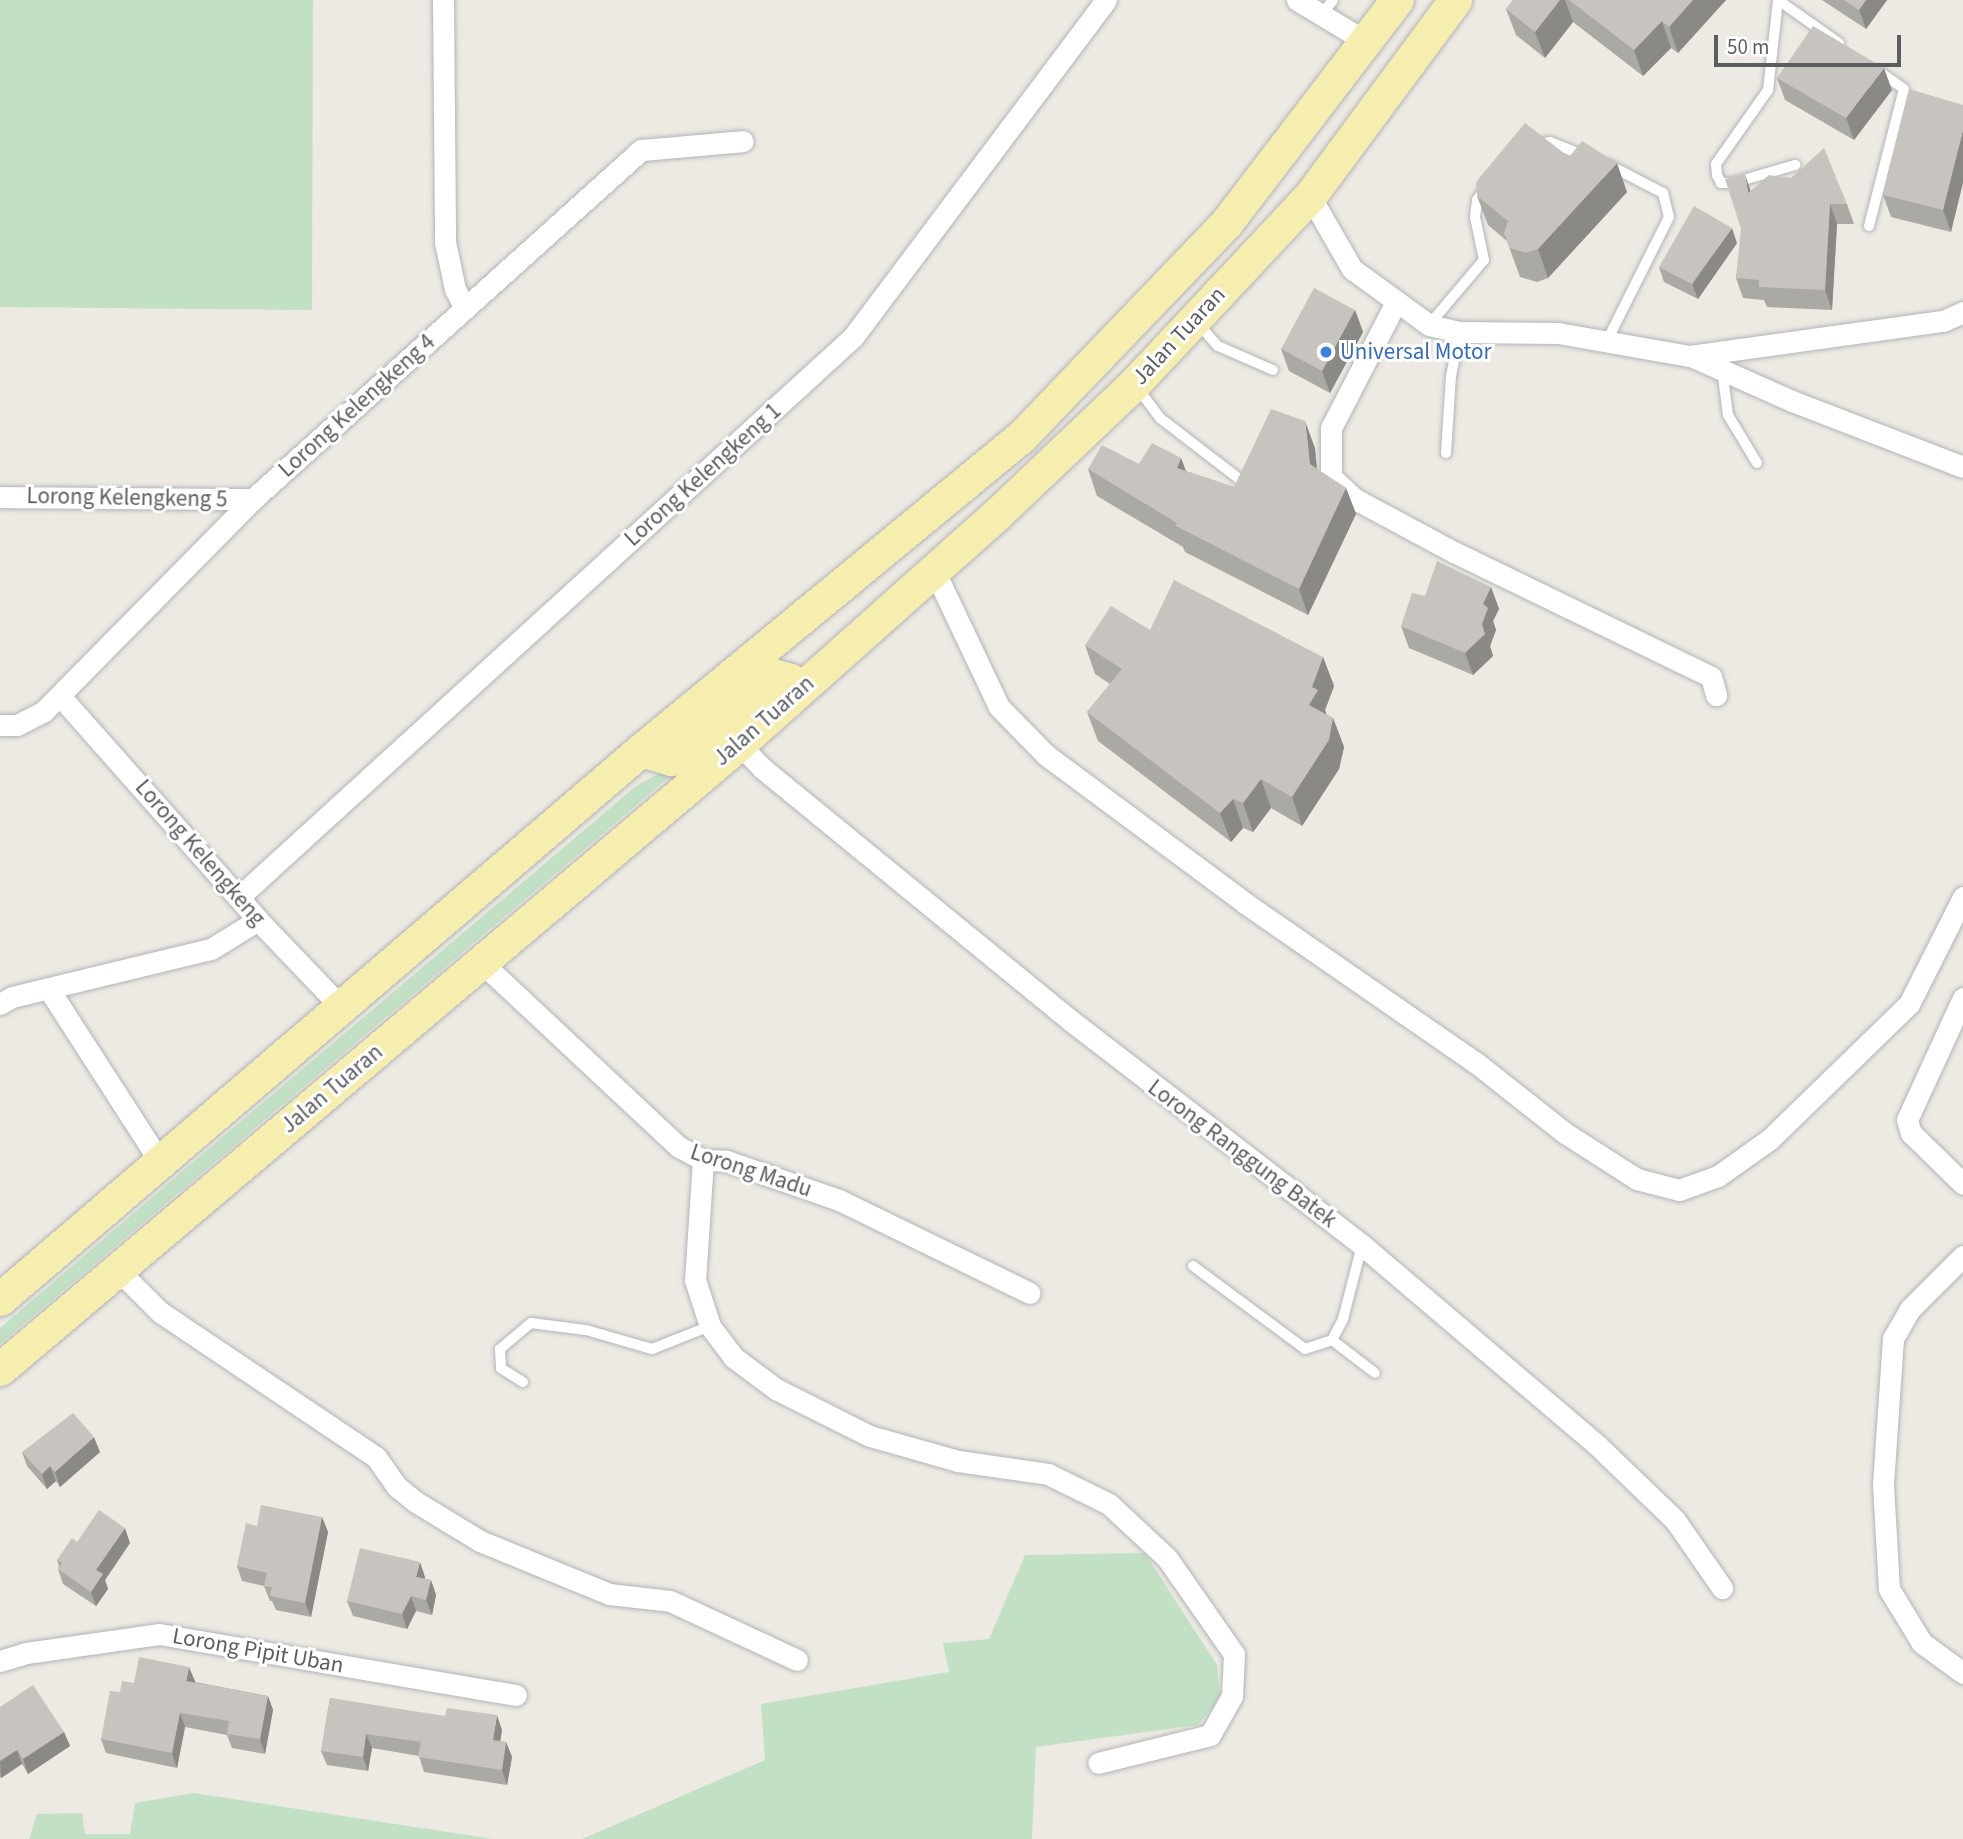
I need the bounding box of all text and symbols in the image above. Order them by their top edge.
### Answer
scale bar [1718,21,1905,65]
text: 50 m [1727,32,1769,62]
street label: Jalan Tuaran [1127,281,1231,391]
street label: Lorong Kelengkeng 4 [273,329,441,483]
place label: Universal Motor [1340,338,1491,366]
marker: Universal Motor [1318,344,1334,360]
street label: Lorong Kelengkeng 1 [619,398,787,552]
street label: Lorong Kelengkeng 5 [26,482,228,514]
street label: Jalan Tuaran [708,670,820,772]
street label: Lorong Kelengkeng [129,774,271,932]
street label: Jalan Tuaran [276,1039,388,1139]
street label: Lorong Ranggung Batek [1142,1074,1342,1234]
street label: Lorong Madu [687,1138,815,1204]
street label: Lorong Pipit Uban [170,1622,346,1680]

